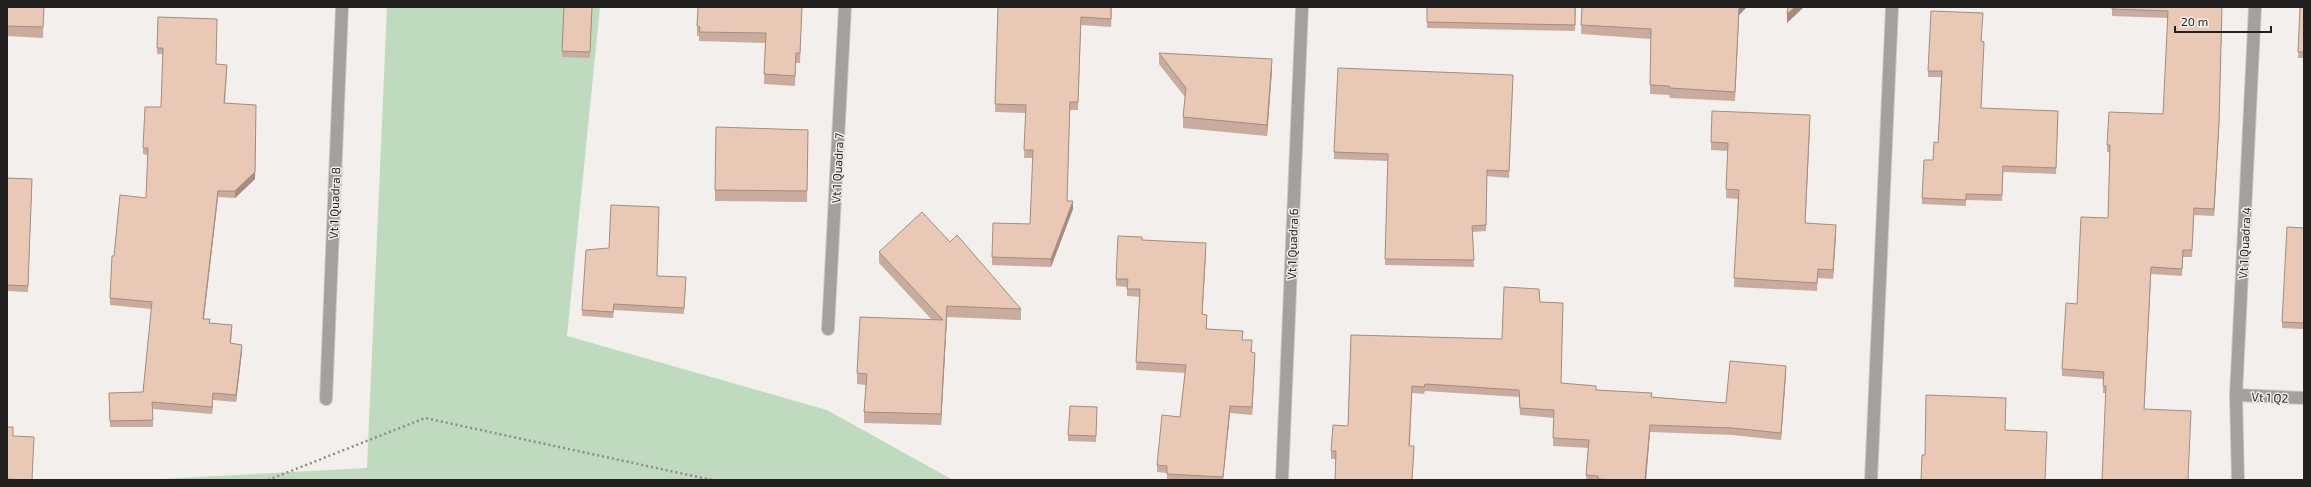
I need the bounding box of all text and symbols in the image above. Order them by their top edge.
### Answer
scale bar [2175,8,2271,34]
text: 20 m [2181,14,2208,28]
street label: Vt 1 Quadra 7 [828,132,847,204]
street label: Vt 1 Quadra 8 [326,167,343,239]
street label: Vt 1 Quadra 4 [2235,207,2254,279]
street label: Vt 1 Quadra 6 [1284,208,1301,280]
street label: Vt 1 Q2 [2251,389,2289,406]

